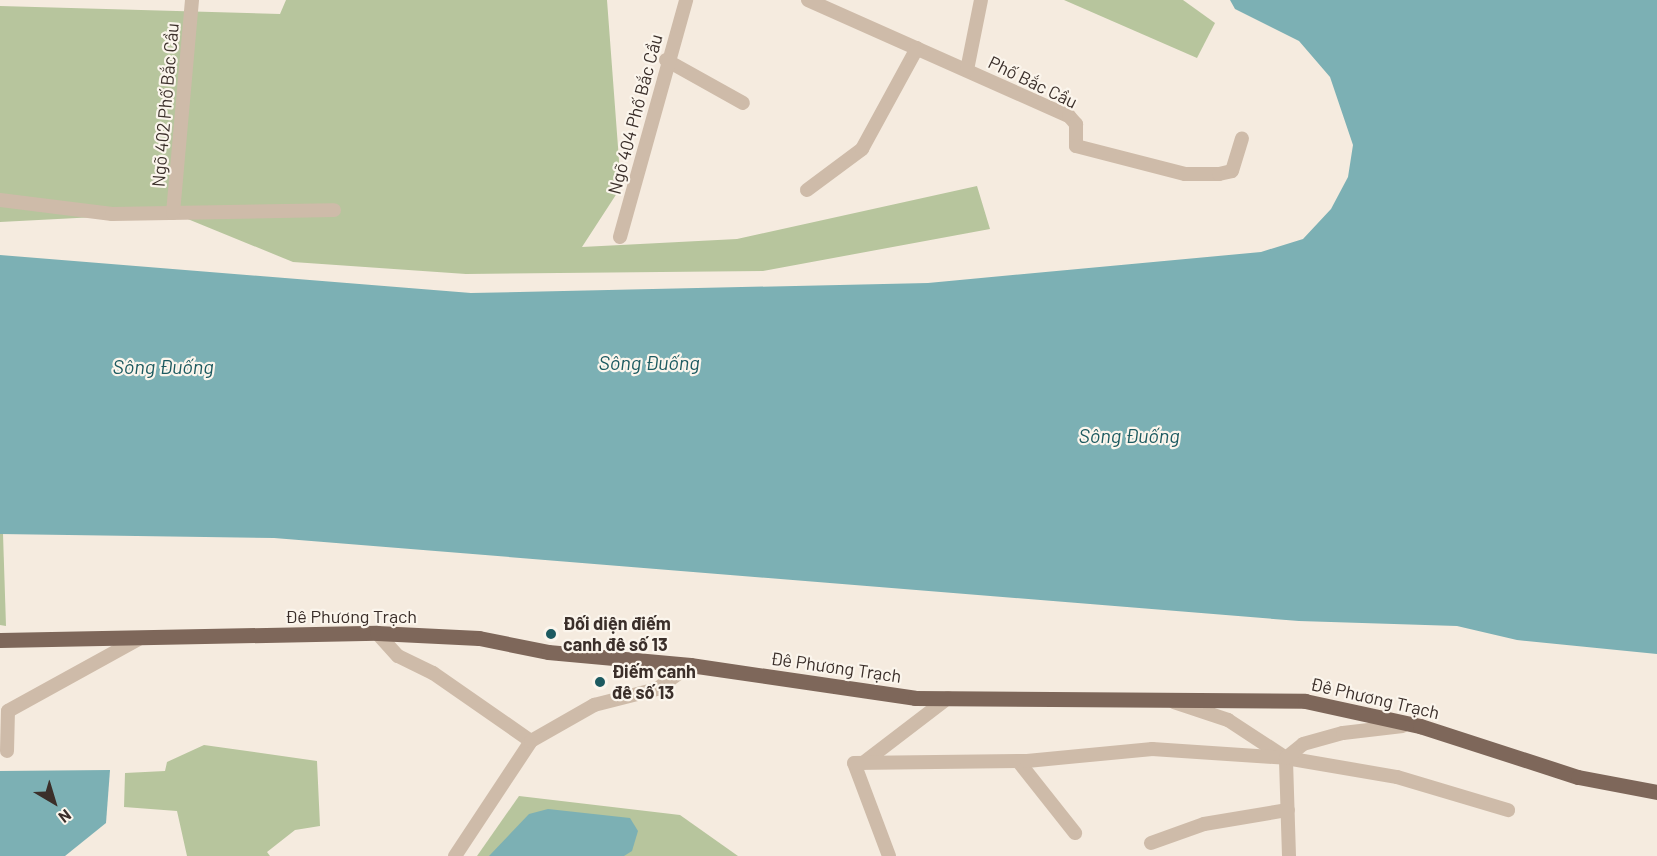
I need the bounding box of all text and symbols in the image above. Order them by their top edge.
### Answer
street label: Ngõ 402 Phố Bắc Cầu [147,22,183,188]
street label: Ngõ 404 Phố Bắc Cầu [603,32,667,196]
street label: Phố Bắc Cầu [985,51,1081,113]
water label: Sông Đuống [598,350,700,374]
water label: Sông Đuống [112,354,214,378]
water label: Sông Đuống [1078,423,1180,447]
street label: Đê Phương Trạch [285,605,417,627]
place label: Đối diện điếm canh đê số 13 [563,613,671,656]
marker: Đối diện điếm canh đê số 13 [544,627,558,641]
street label: Đê Phương Trạch [769,647,903,687]
place label: Điếm canh đê số 13 [612,661,696,704]
street label: Đê Phương Trạch [1308,673,1442,723]
marker: Điếm canh đê số 13 [593,675,607,689]
north arrow [24,772,84,832]
text: N [55,806,75,827]

